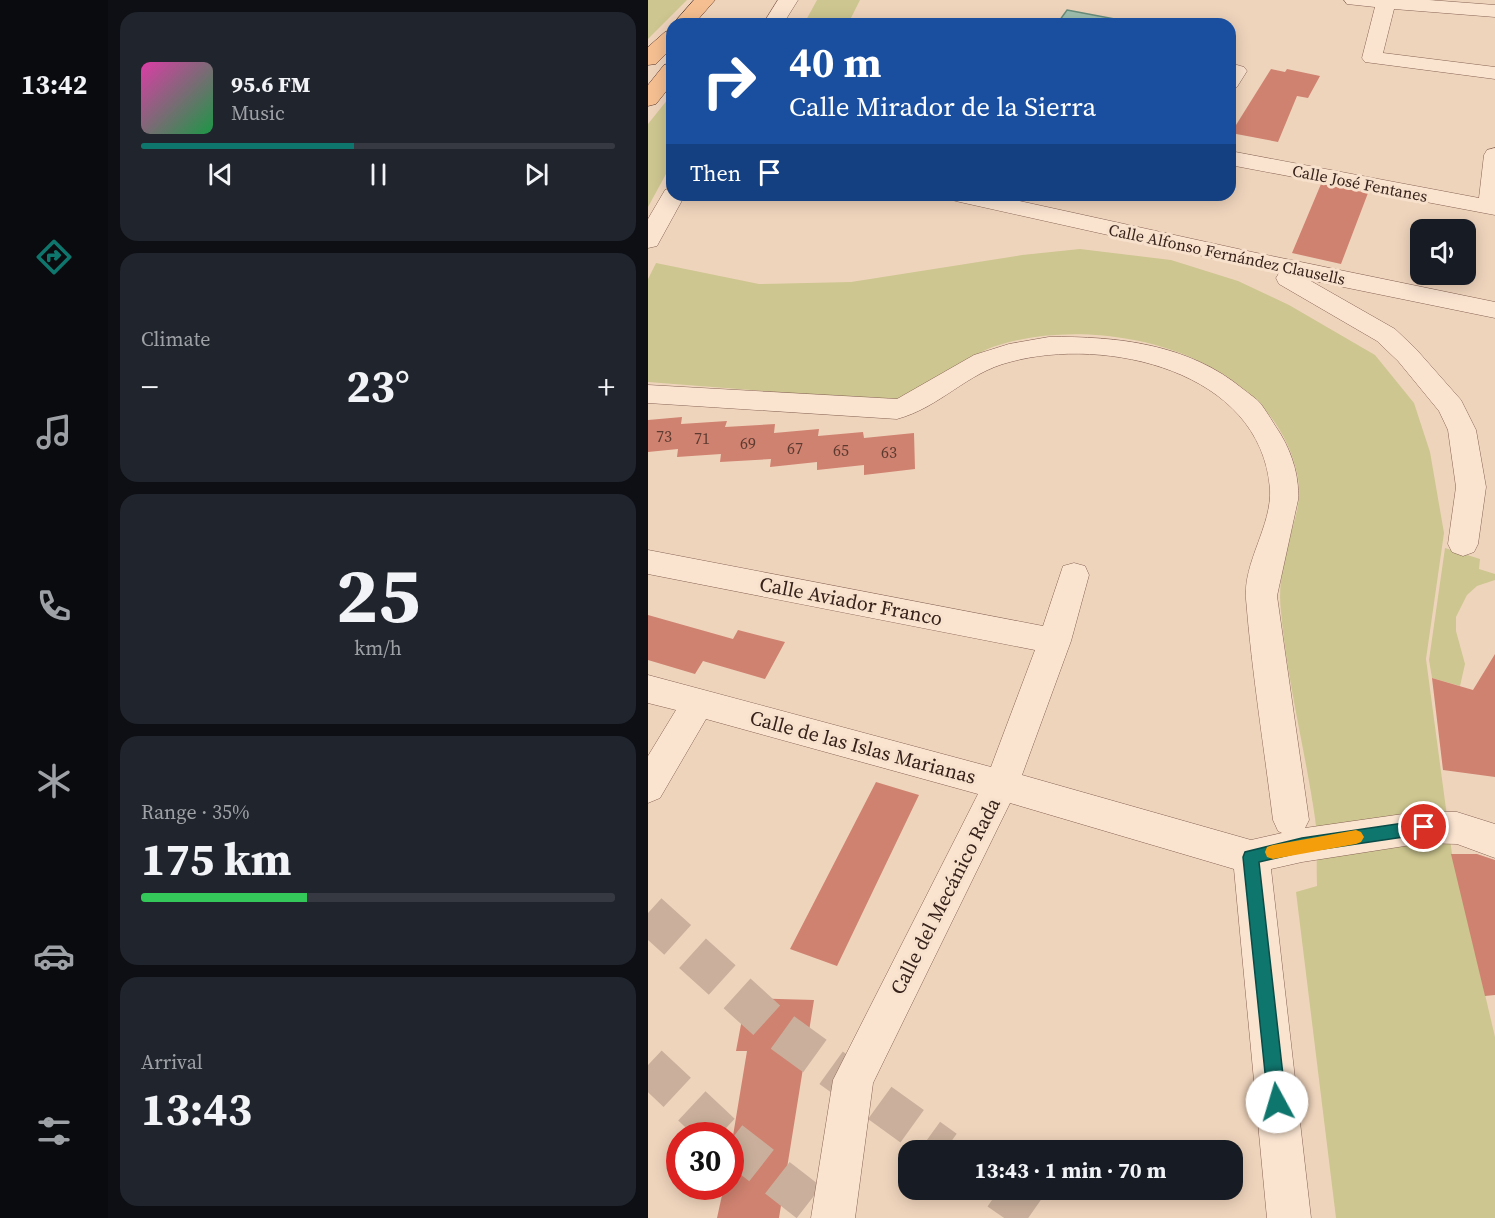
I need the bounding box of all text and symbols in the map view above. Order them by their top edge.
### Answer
text: 40 m [789,33,882,91]
icon: right [690,42,768,120]
text: 13:42 [21,66,87,103]
text: 95.6 FM [231,69,310,99]
text: Calle Mirador de la Sierra [789,88,1096,125]
text: Music [231,99,285,127]
icon: arrive [753,156,786,189]
icon: previous [204,158,237,191]
icon: pause [362,158,395,191]
icon: next [520,158,553,191]
text: Then [690,158,741,188]
street label: Calle José Fentanes [1290,159,1430,207]
street label: Calle Alfonso Fernández Clausells [1107,218,1347,290]
map controls [1410,219,1476,285]
button: sound [1410,219,1476,285]
icon: directions [33,236,75,278]
text: Climate [141,325,210,353]
text: 23° [346,355,410,417]
text: − [141,364,159,409]
text: + [597,364,615,409]
icon: music [33,411,75,453]
house number: 73 [656,425,672,447]
house number: 71 [694,427,710,449]
house number: 69 [740,432,756,454]
house number: 67 [787,437,803,459]
house number: 65 [833,439,849,461]
house number: 63 [881,441,897,463]
text: 25 [336,541,420,648]
street label: Calle Aviador Franco [757,570,945,632]
icon: phone [33,585,75,627]
text: km/h [354,634,402,662]
street label: Calle de las Islas Marianas [747,703,979,791]
icon: climate [33,760,75,802]
street label: Calle del Mecánico Rada [883,792,1007,999]
text: Range · 35% [141,798,250,826]
pin [1398,801,1449,852]
icon: arrive [1407,810,1440,843]
text: 175 km [141,828,292,890]
icon: car [33,935,75,977]
text: Arrival [141,1048,203,1076]
position arrow [1245,1070,1309,1134]
text: 13:43 [141,1078,252,1140]
icon: filters [33,1110,75,1152]
speed limit sign: 30 [666,1122,744,1200]
text: 13:43 · 1 min · 70 m [975,1155,1166,1185]

